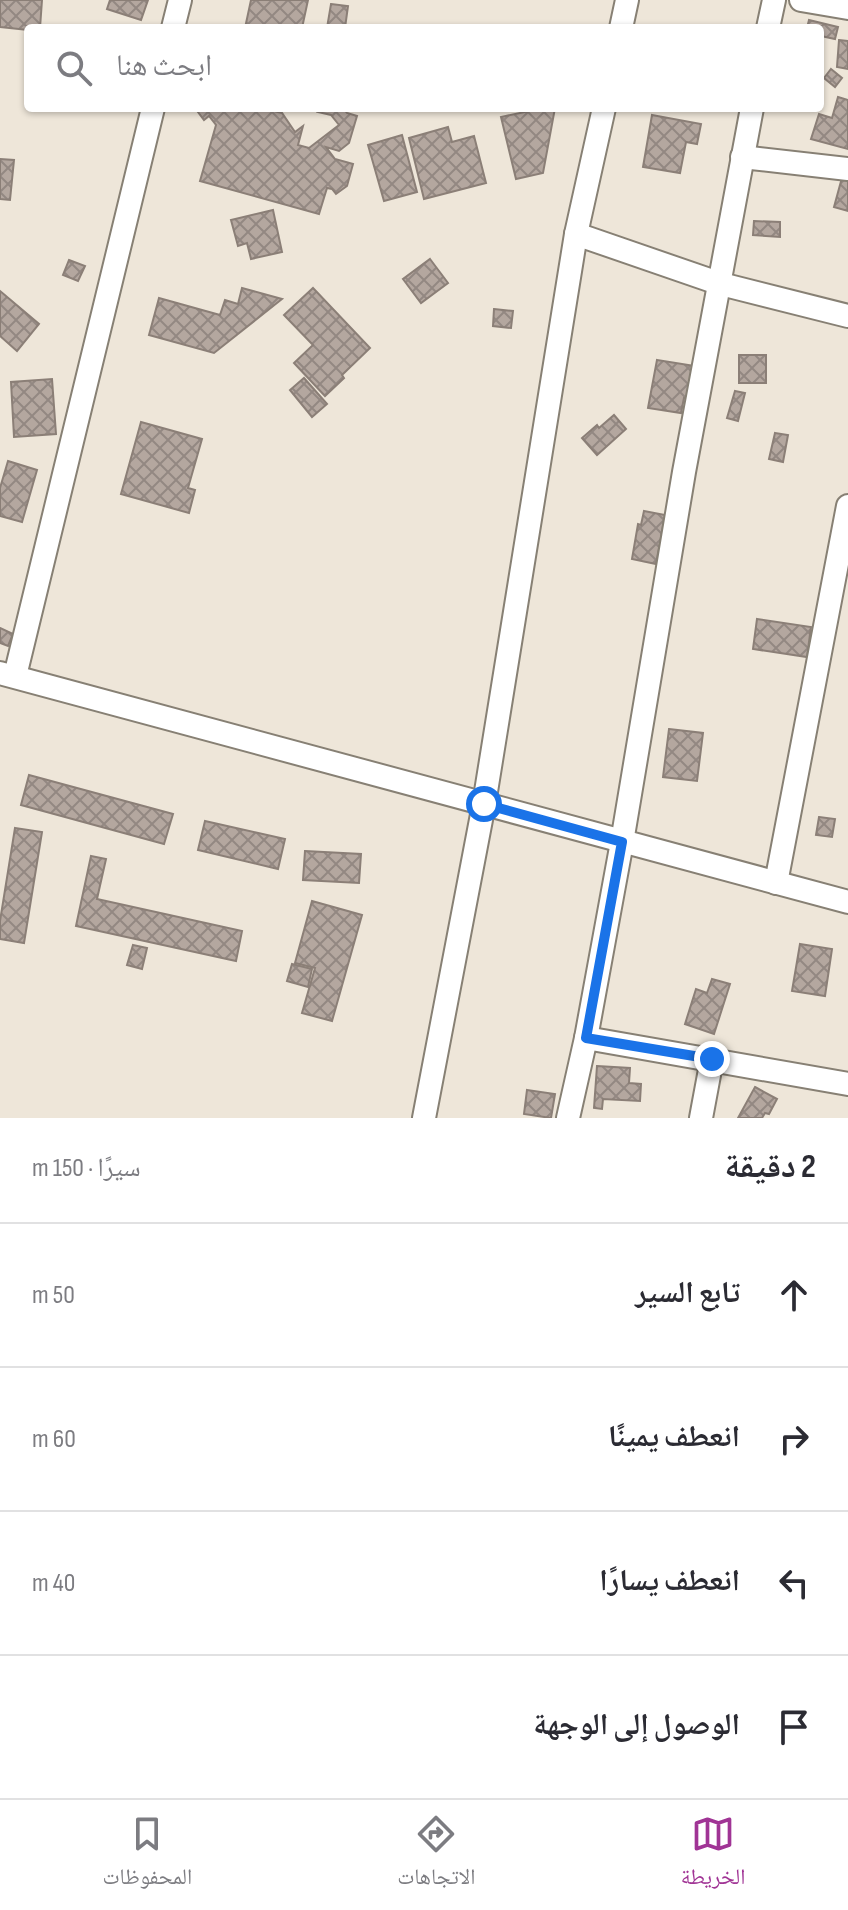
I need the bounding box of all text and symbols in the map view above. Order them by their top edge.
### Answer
search box [24,24,824,112]
icon: search [52,46,96,90]
text: ابحث هنا [116,48,212,84]
route start [466,786,502,822]
route end [694,1041,730,1077]
text: 2 دقيقة [724,1146,816,1187]
text: سيرًا · 150 m [32,1153,141,1184]
icon: ahead [772,1273,816,1317]
text: تابع السير [635,1275,740,1311]
text: 50 m [32,1280,75,1311]
icon: right [772,1417,816,1461]
text: انعطف يمينًا [608,1419,740,1455]
text: 60 m [32,1424,76,1455]
icon: left [772,1561,816,1605]
text: انعطف يسارًا [599,1563,740,1599]
text: 40 m [32,1568,75,1599]
icon: arrive [772,1705,816,1749]
text: الوصول إلى الوجهة [533,1707,740,1743]
tab: المحفوظات [103,1812,192,1898]
tab: الاتجاهات [397,1812,475,1898]
tab: الخريطة [681,1812,745,1898]

